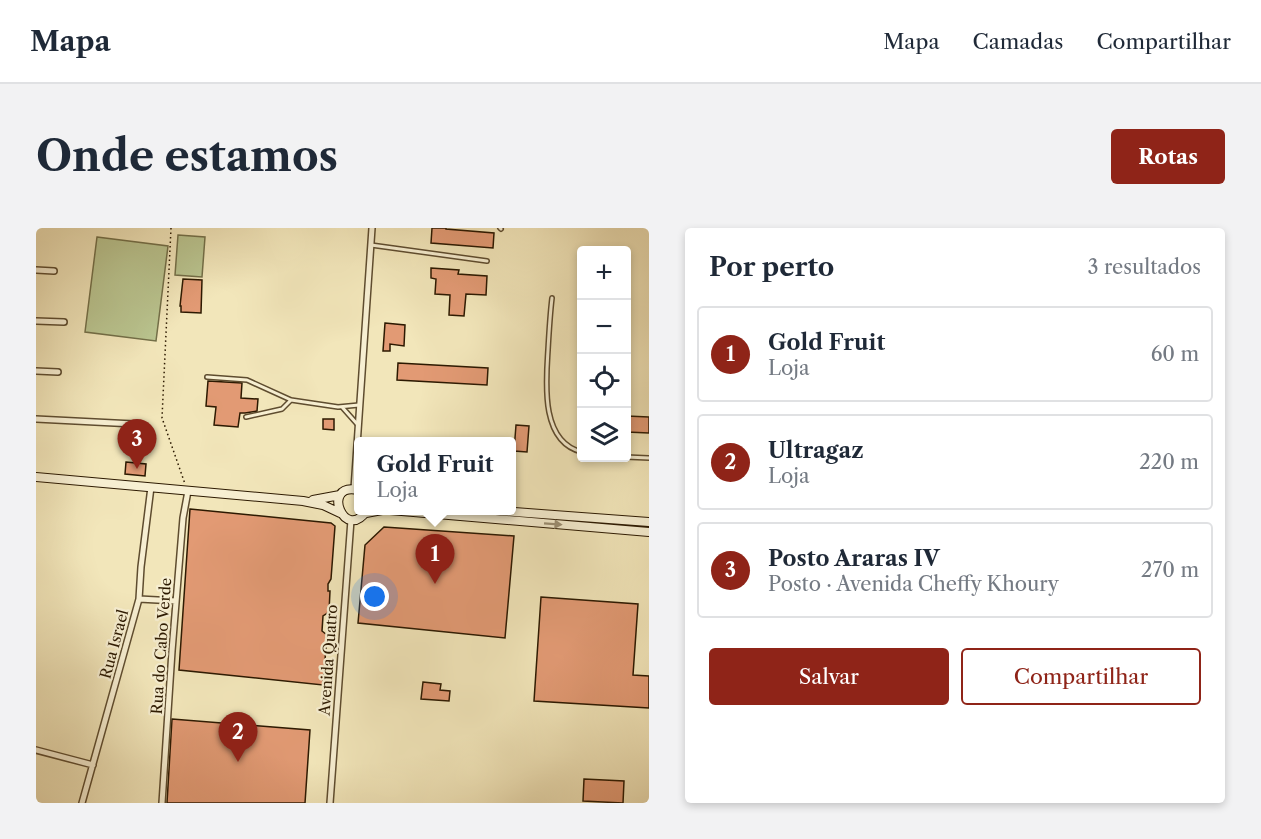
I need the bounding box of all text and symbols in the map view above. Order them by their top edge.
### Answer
text: Mapa [30,24,111,58]
text: Mapa [883,29,939,54]
text: Camadas [972,29,1063,54]
text: Compartilhar [1096,29,1231,54]
button: Rotas [1111,129,1225,184]
text: Onde estamos [36,130,338,182]
map controls [577,246,631,462]
button: + [577,246,631,300]
text: Por perto [709,251,834,283]
text: 3 resultados [1088,255,1201,279]
button: − [577,300,631,354]
text: Gold Fruit [768,329,885,356]
text: 1 [726,342,735,366]
text: 60 m [1151,342,1199,366]
button: locate [577,354,631,408]
text: Loja [768,356,810,380]
button: layers [577,408,631,462]
pin: 3 [118,420,156,469]
popup [354,437,516,515]
text: Ultragaz [768,437,864,464]
text: 2 [725,450,736,474]
text: 220 m [1139,450,1199,474]
text: Gold Fruit [376,451,494,478]
text: Loja [768,464,810,488]
text: Loja [376,478,418,502]
one-way arrow [543,519,562,529]
pin: 1 [416,534,454,584]
text: Posto Araras IV [768,545,940,572]
text: 3 [725,558,736,582]
text: 270 m [1141,558,1199,582]
text: Posto · Avenida Cheffy Khoury [768,572,1059,596]
street label: Rua do Cabo Verde [147,577,175,715]
your location [360,582,389,611]
street label: Avenida Quatro [315,604,341,717]
street label: Rua Israel [96,607,133,681]
button: Salvar [709,648,949,705]
button: Compartilhar [961,648,1201,705]
pin: 2 [218,712,258,762]

